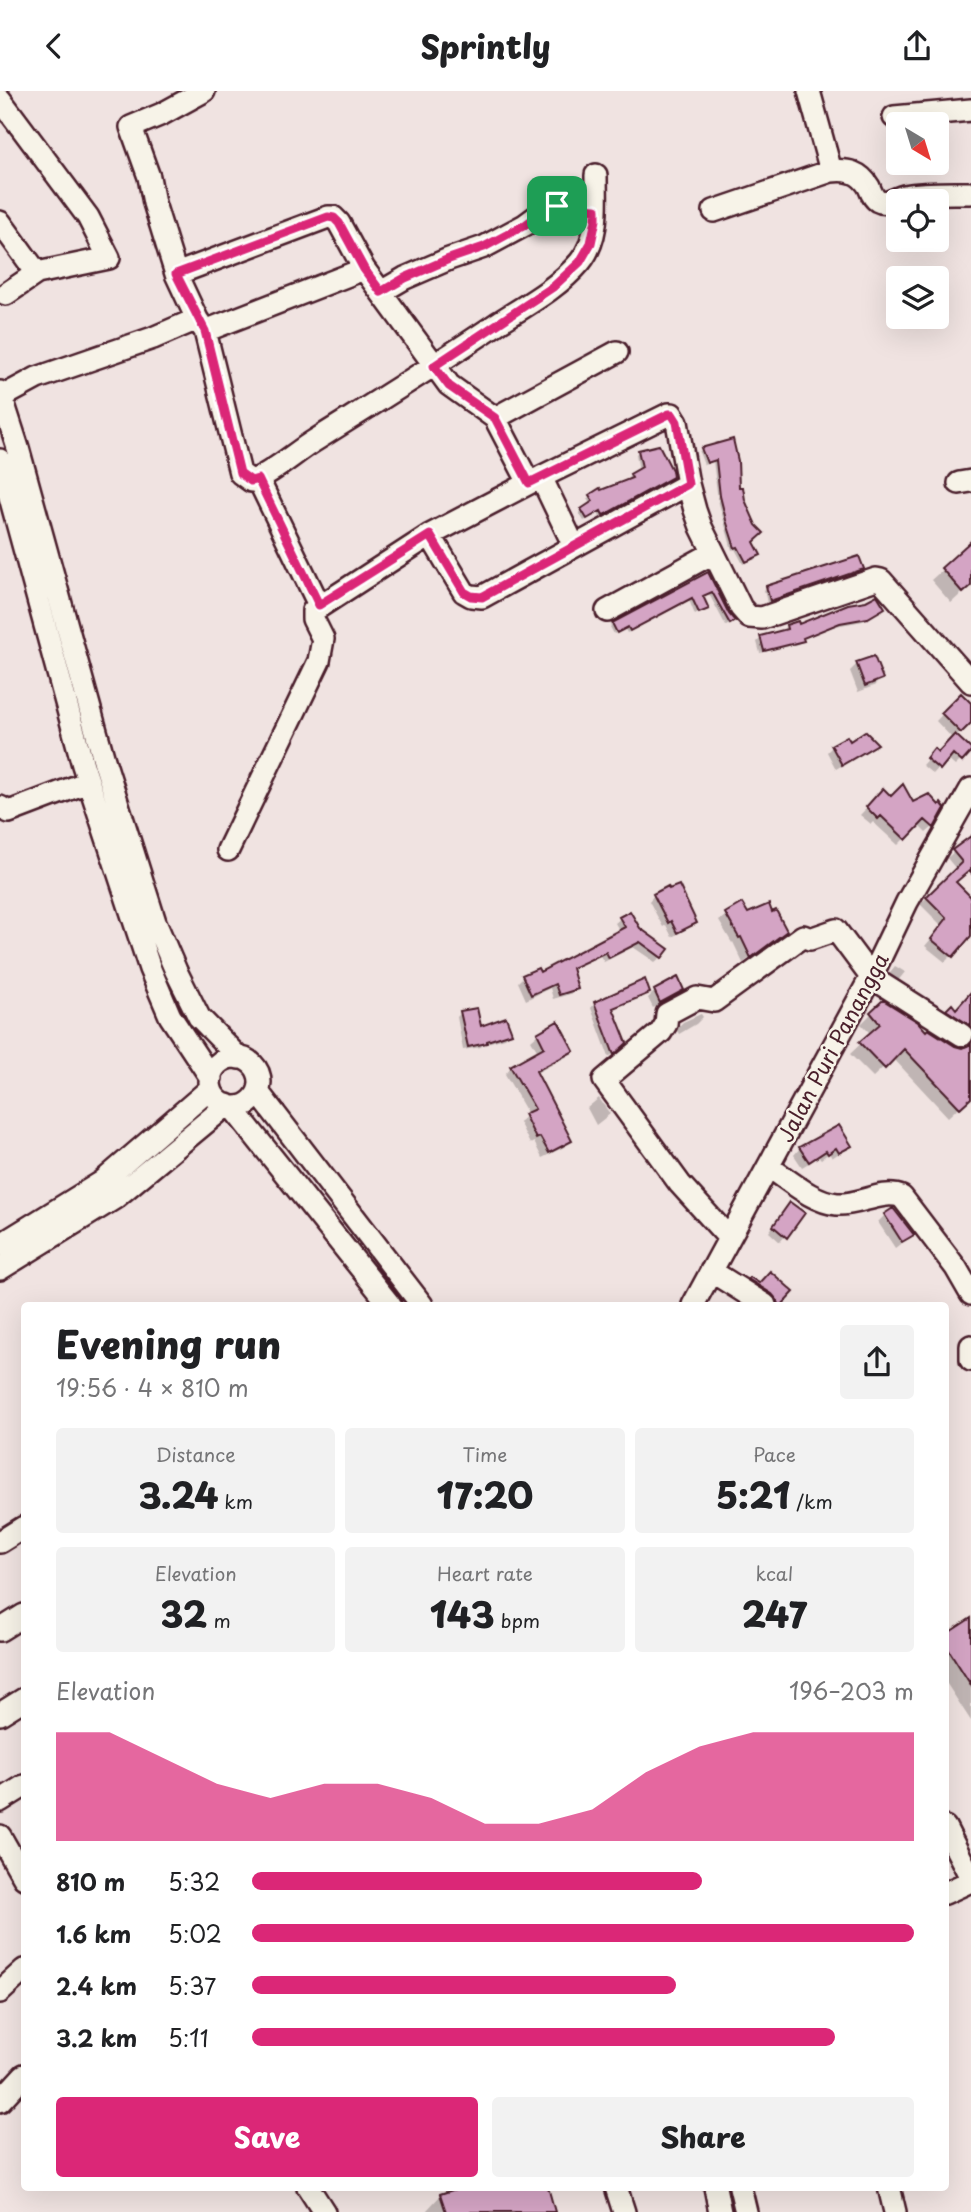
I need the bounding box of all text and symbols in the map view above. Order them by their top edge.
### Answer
text: Sprintly [420,22,551,70]
icon: back [35,27,73,65]
icon: share [898,27,936,65]
north arrow [886,112,948,175]
map controls [886,112,949,329]
pin [527,176,587,236]
icon: arrive [538,187,576,225]
button: locate [886,189,949,252]
button: layers [886,266,949,329]
street label: Jalan Puri Panangga [769,946,896,1147]
text: Evening run [56,1315,281,1372]
button: share [840,1325,914,1399]
text: 19:56 · 4 × 810 m [56,1370,249,1405]
text: Distance [156,1440,236,1468]
text: Time [463,1440,507,1468]
text: Pace [753,1440,796,1468]
text: 3.24 [138,1468,218,1521]
text: 17:20 [437,1468,533,1521]
text: 5:21 [716,1468,790,1521]
text: km [218,1487,253,1515]
text: /km [790,1487,833,1515]
text: Elevation [155,1559,237,1587]
text: Heart rate [437,1559,533,1587]
text: kcal [755,1559,793,1587]
text: 32 [161,1587,207,1640]
text: 143 [430,1587,495,1640]
text: 247 [742,1587,807,1640]
text: m [207,1606,231,1634]
text: bpm [495,1606,540,1634]
text: Elevation [56,1673,155,1708]
text: 196–203 m [789,1673,914,1708]
text: 810 m [56,1864,125,1899]
text: 5:32 [168,1864,220,1899]
text: 1.6 km [56,1916,131,1951]
text: 5:02 [168,1916,222,1951]
text: 2.4 km [56,1968,137,2003]
text: 5:37 [168,1968,216,2003]
text: 3.2 km [56,2020,137,2055]
text: 5:11 [168,2020,209,2055]
button: Save [56,2097,478,2177]
button: Share [492,2097,914,2177]

